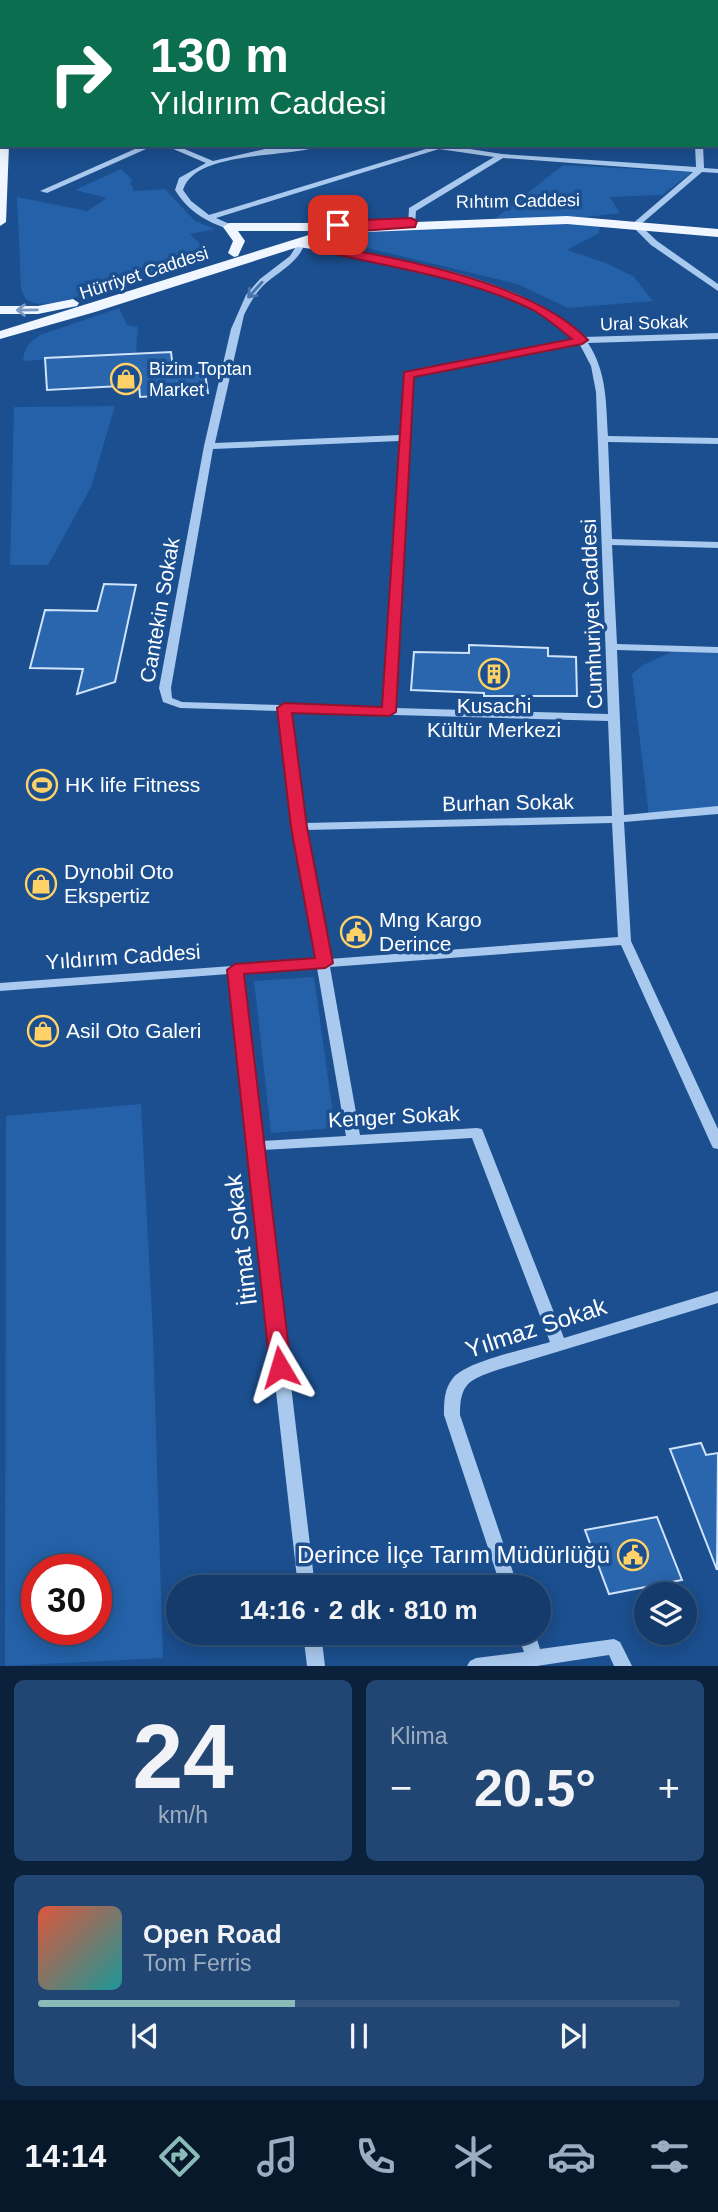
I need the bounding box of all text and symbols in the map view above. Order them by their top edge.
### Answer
icon: right [35,28,126,119]
text: 130 m [150,28,289,82]
text: Yıldırım Caddesi [150,85,387,121]
street label: Rıhtım Caddesi [456,190,580,212]
pin [308,195,368,255]
icon: arrive [319,206,357,244]
street label: Hürriyet Caddesi [77,243,211,303]
one-way arrow [247,281,263,299]
one-way arrow [15,303,38,316]
street label: Ural Sokak [600,311,689,335]
place label: Bizim Toptan Market [149,359,252,400]
shop icon: Bizim Toptan Market [109,362,143,396]
street label: Cumhuriyet Caddesi [577,519,606,709]
street label: Cantekin Sokak [135,535,184,684]
building icon: Kusachi Kültür Merkezi [477,657,511,691]
place label: Kusachi Kültür Merkezi [427,694,561,741]
sports icon: HK life Fitness [25,768,59,802]
place label: HK life Fitness [65,773,200,796]
street label: Burhan Sokak [442,790,575,815]
place label: Dynobil Oto Ekspertiz [64,860,174,907]
shop icon: Dynobil Oto Ekspertiz [24,867,58,901]
place label: Mng Kargo Derince [379,908,482,955]
public building icon: Mng Kargo Derince [339,915,373,949]
street label: Yıldırım Caddesi [45,940,201,973]
shop icon: Asil Oto Galeri [26,1014,60,1048]
place label: Asil Oto Galeri [66,1019,201,1042]
street label: Kenger Sokak [328,1102,461,1131]
street label: İtimat Sokak [219,1172,262,1307]
street label: Yılmaz Sokak [462,1292,611,1363]
position arrow [243,1330,317,1404]
public building icon: Derince İlçe Tarım Müdürlüğü [616,1538,650,1572]
place label: Derince İlçe Tarım Müdürlüğü [297,1541,610,1568]
speed limit sign: 30 [21,1554,112,1645]
map controls [634,1582,697,1645]
button: layers [634,1582,697,1645]
text: 14:16 · 2 dk · 810 m [239,1595,478,1625]
text: 24 [132,1706,234,1807]
text: Klima [390,1723,448,1749]
text: 20.5° [474,1759,596,1817]
text: − [390,1767,412,1809]
text: + [658,1767,680,1809]
text: km/h [158,1802,208,1828]
text: Open Road [143,1919,282,1949]
text: Tom Ferris [143,1950,252,1976]
icon: previous [126,2017,164,2055]
icon: pause [340,2017,378,2055]
icon: next [554,2017,592,2055]
icon: directions [155,2132,204,2181]
icon: music [253,2132,302,2181]
icon: phone [351,2132,400,2181]
icon: climate [449,2132,498,2181]
icon: car [547,2132,596,2181]
icon: filters [645,2132,694,2181]
text: 14:14 [24,2138,106,2174]

